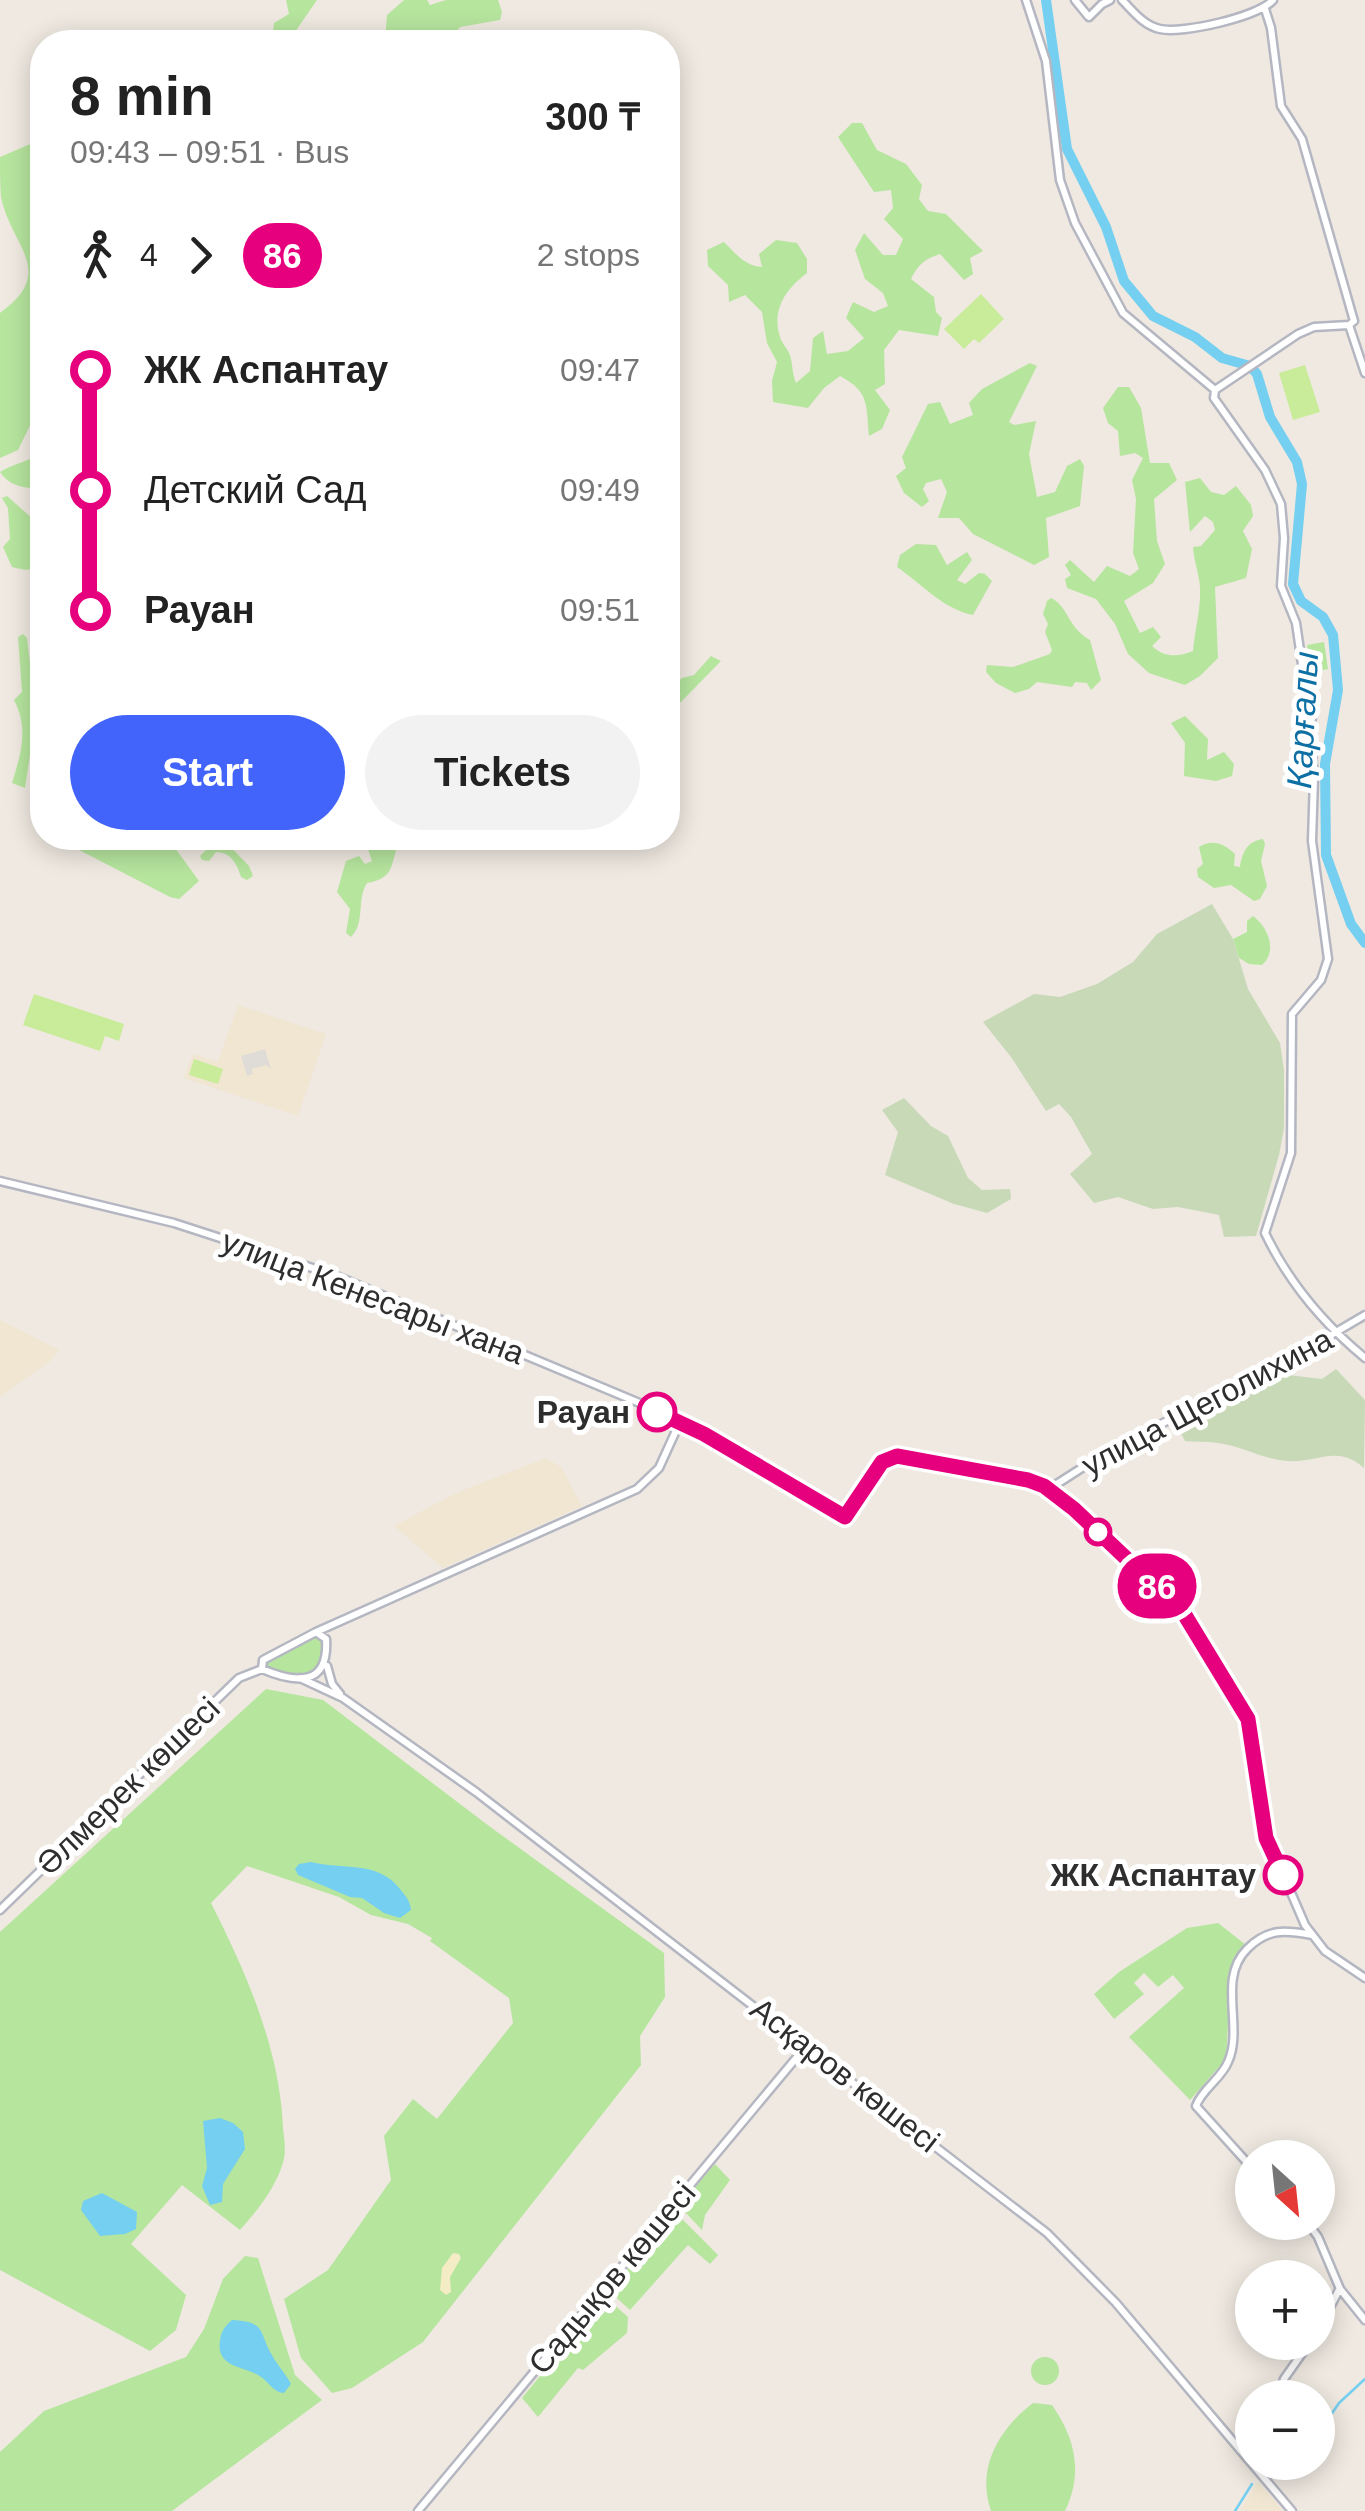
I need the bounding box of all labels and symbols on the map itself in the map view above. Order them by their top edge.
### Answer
water label: Қарғалы [1279,650,1325,790]
street label: улица Кенесары хана [217,1223,530,1371]
street label: улица Щеголихина [1076,1321,1339,1483]
marker: Рауан [638,1393,676,1431]
place label: Рауан [537,1394,630,1430]
unlabelled marker [1085,1519,1111,1545]
line badge: 86 [1112,1554,1202,1618]
street label: Әлмерек көшесі [29,1690,227,1882]
marker: ЖК Аспантау [1264,1856,1302,1894]
place label: ЖК Аспантау [1049,1857,1256,1893]
street label: Асқаров көшесі [744,1990,946,2160]
north arrow [1235,2140,1335,2240]
street label: Садықов көшесі [521,2175,703,2381]

